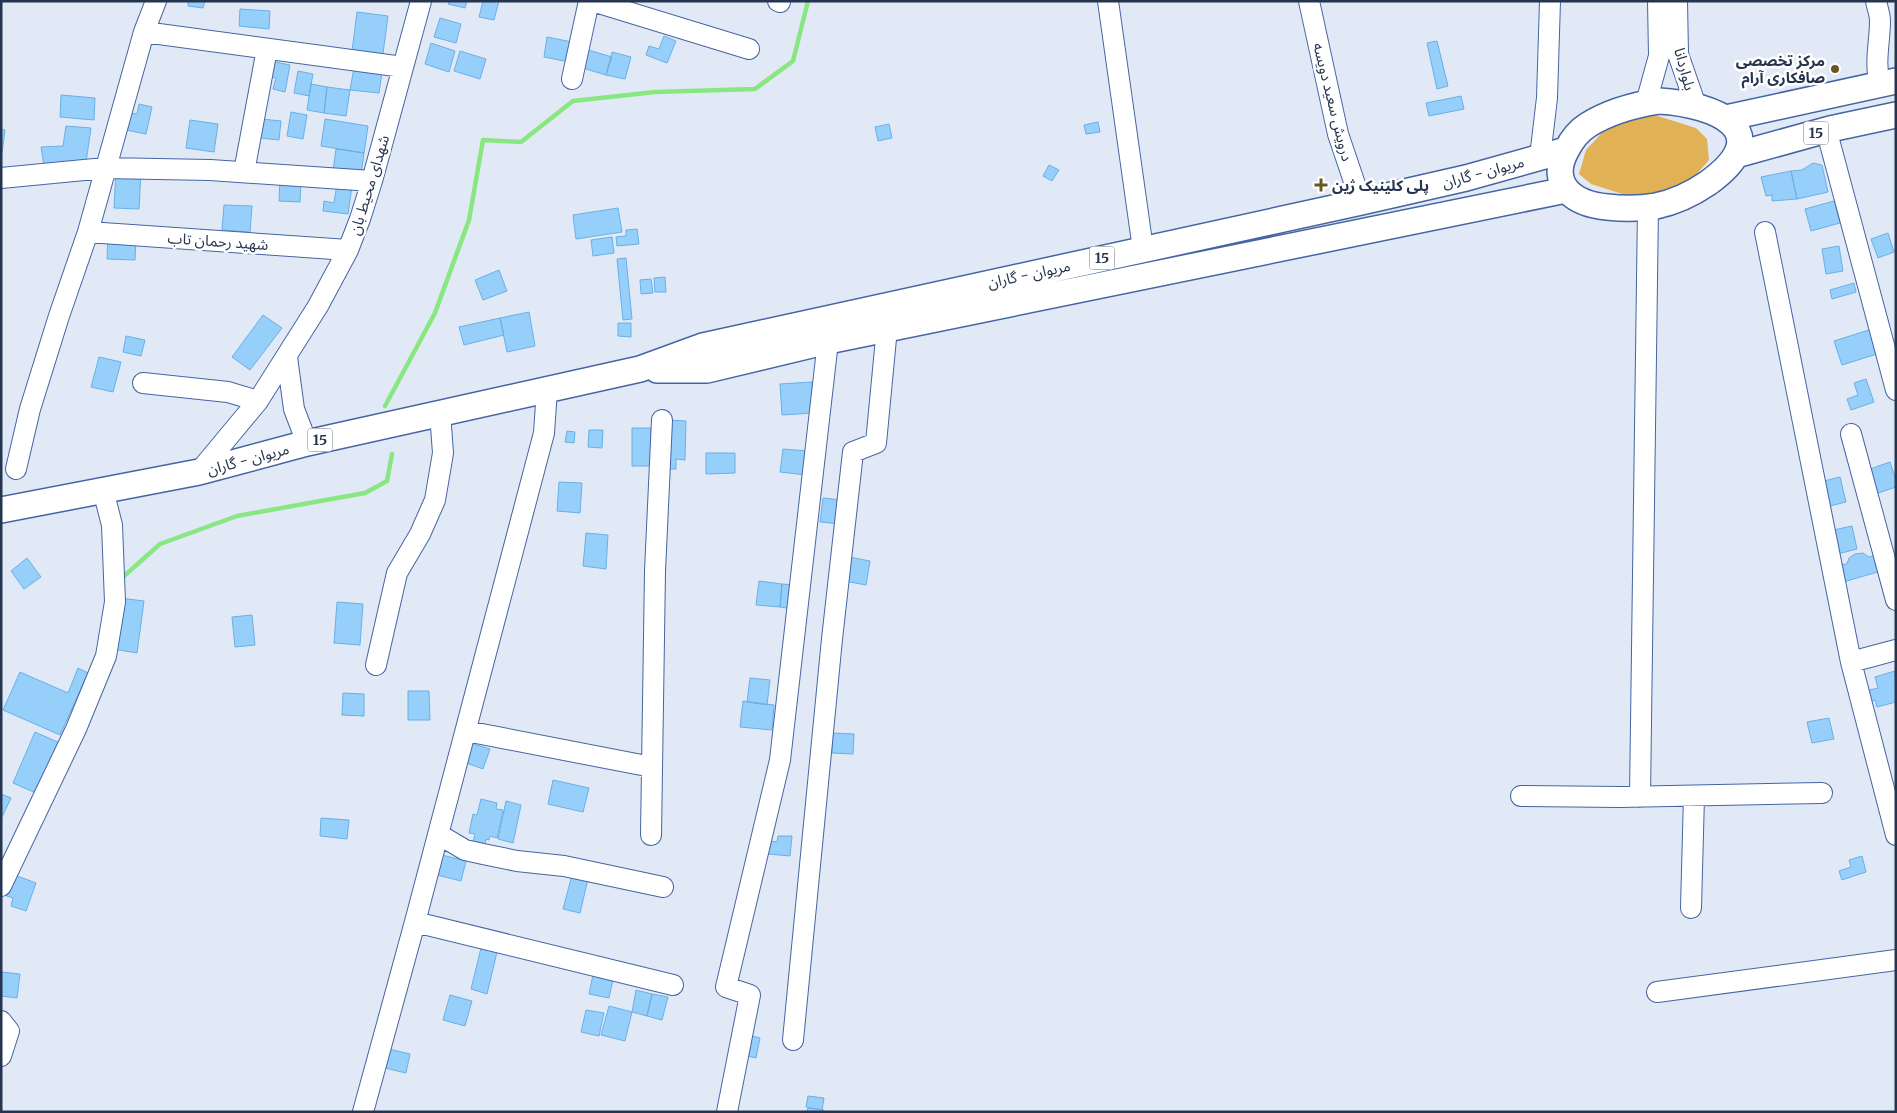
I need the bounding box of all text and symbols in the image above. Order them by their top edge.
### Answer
street label: درویش سعید دویسه [1309,41,1357,163]
street label: بلواردانا [1670,46,1700,92]
place label: مرکز تخصصی صافکاری آرام [1736,51,1825,89]
marker: مرکز تخصصی صافکاری آرام [1829,63,1841,75]
road number: 15 [1804,122,1828,144]
street label: شهدای محیط بان [345,132,393,237]
street label: مریوان - گاران [1440,152,1526,192]
place label: پلی کلینیک ژین [1332,176,1429,195]
marker: پلی کلینیک ژین [1314,178,1328,192]
street label: شهید رحمان تاب [167,228,269,254]
road number: 15 [1090,247,1114,270]
street label: مریوان - گاران [986,256,1072,292]
road number: 15 [308,428,332,452]
street label: مریوان - گاران [205,439,291,479]

